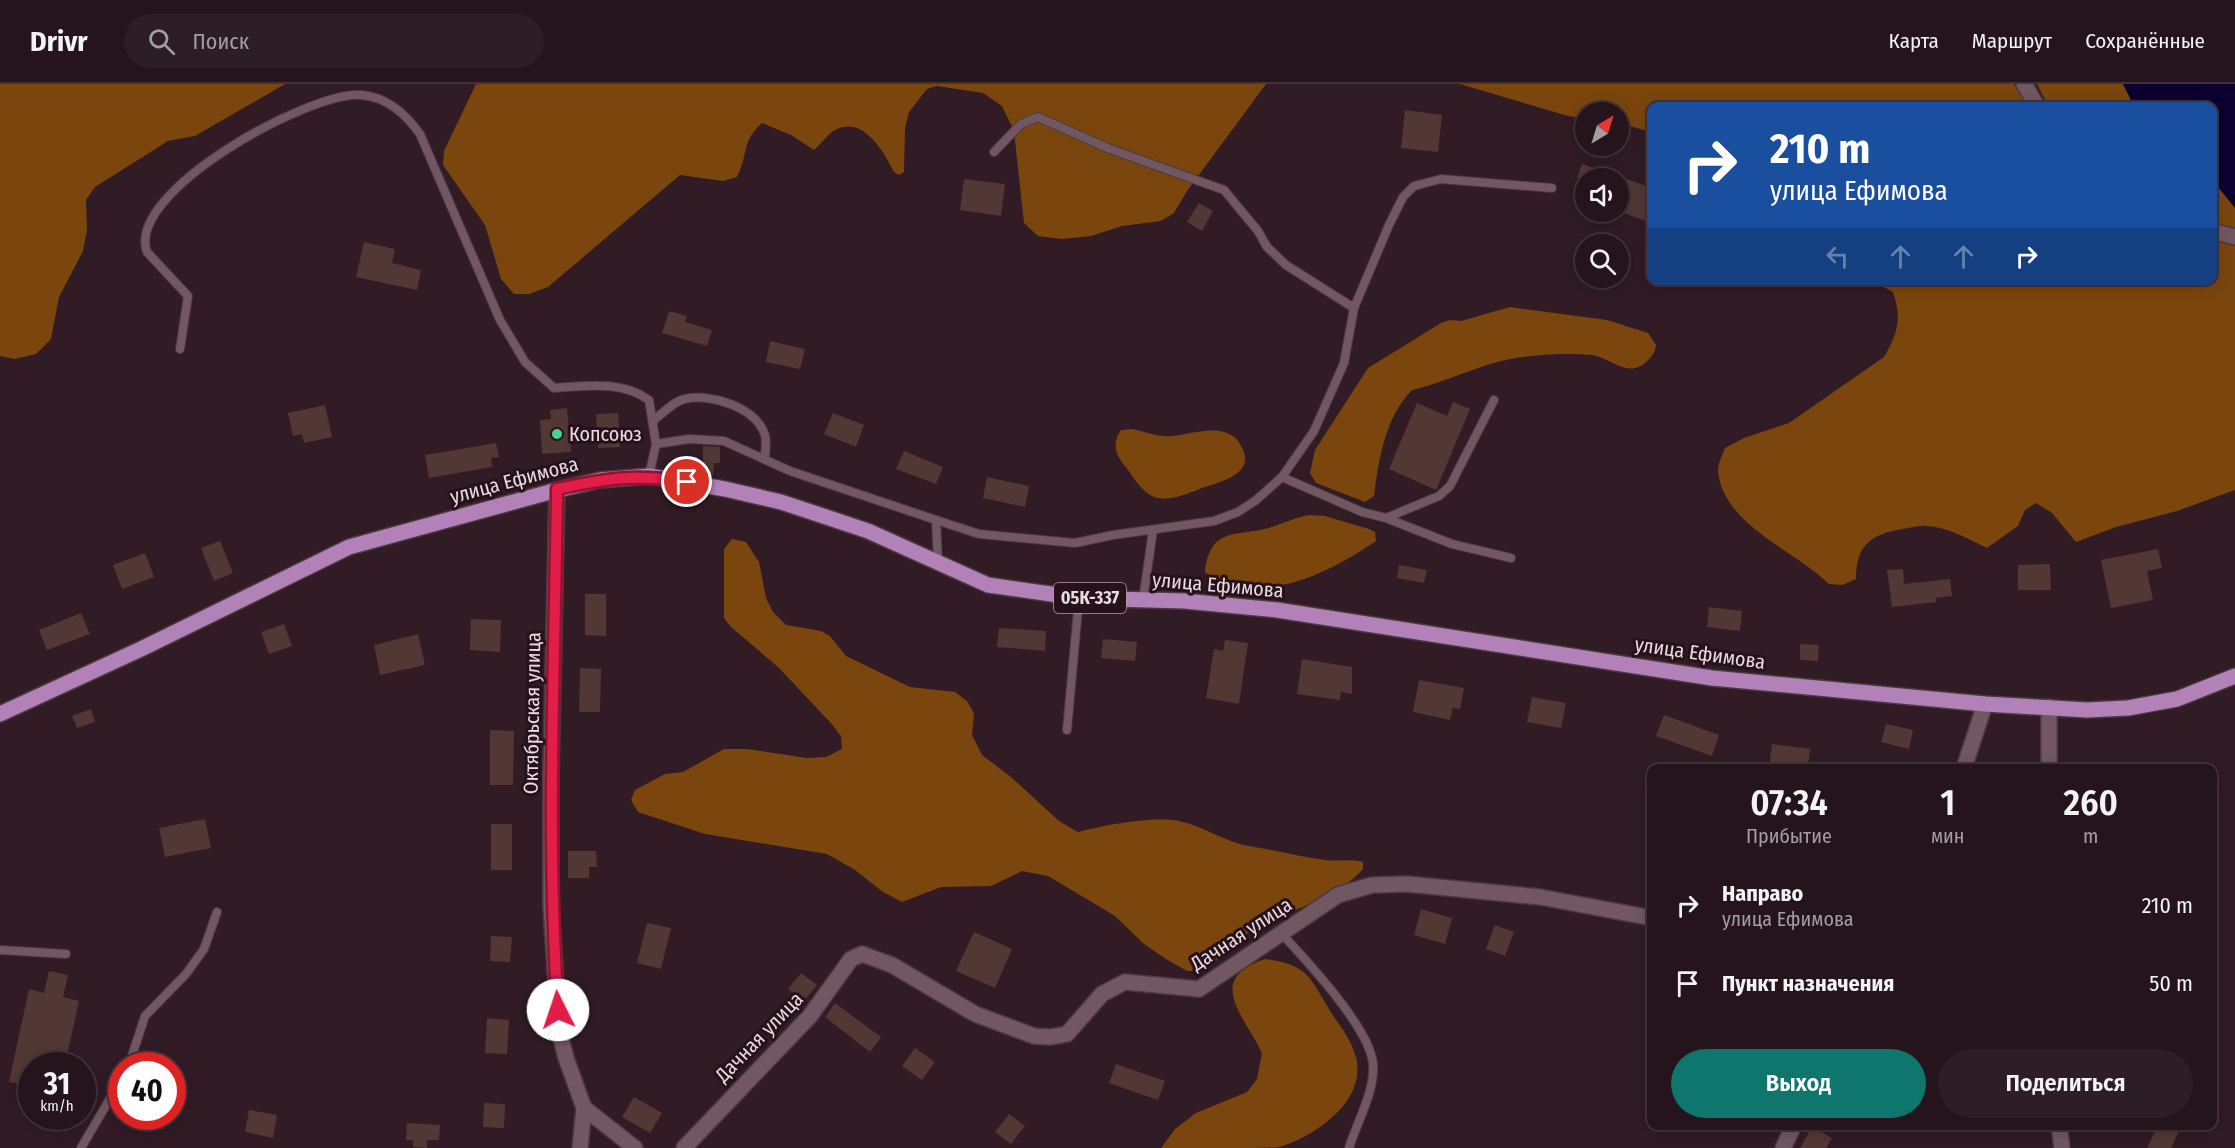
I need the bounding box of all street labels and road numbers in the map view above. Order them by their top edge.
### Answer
street label: улица Ефимова [447,451,581,509]
street label: улица Ефимова [1151,567,1285,603]
road number: 05К-337 [1054,583,1126,613]
street label: Октябрьская улица [519,632,545,794]
street label: улица Ефимова [1633,632,1767,674]
street label: Дачная улица [1185,892,1296,976]
street label: Дачная улица [709,987,808,1088]

